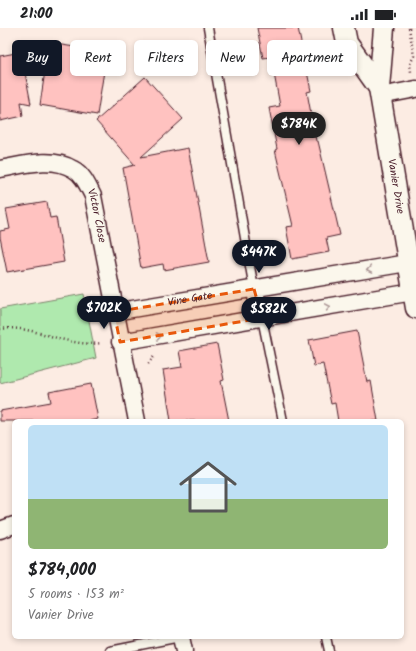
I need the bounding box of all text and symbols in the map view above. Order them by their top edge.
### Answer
text: 21:00 [20,2,52,26]
chip: Buy [12,40,62,76]
chip: Rent [70,40,126,76]
chip: Filters [134,40,198,76]
chip: New [206,40,259,76]
chip: Apartment [267,40,357,76]
pin: $784K [271,112,327,146]
text: $784K [281,114,317,135]
street label: Vanier Drive [382,158,409,215]
street label: Victor Close [82,186,111,244]
pin: $447K [231,240,287,274]
text: $447K [241,242,277,263]
one-way arrow [366,265,372,274]
street label: Vine Gate [166,287,214,312]
pin: $702K [76,296,132,330]
pin: $582K [241,297,297,331]
text: $702K [86,298,122,319]
text: $582K [250,299,288,320]
one-way arrow [325,303,332,312]
one-way arrow [156,332,162,340]
icon: home [172,451,244,523]
text: $784,000 [28,557,96,584]
text: 5 rooms · 153 m² [28,584,124,605]
text: Vanier Drive [28,605,94,626]

